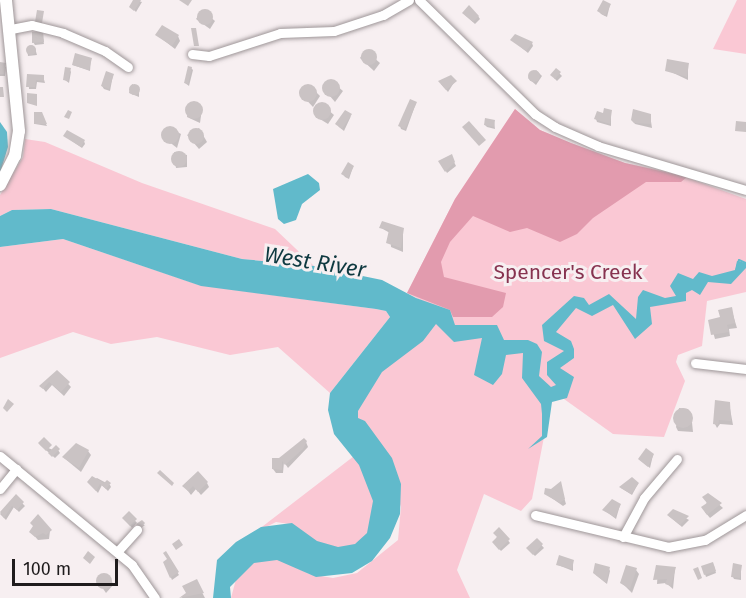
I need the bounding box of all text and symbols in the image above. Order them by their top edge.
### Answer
water label: West River [262,241,368,283]
park label: Spencer's Creek [493,259,643,285]
scale bar [15,547,122,585]
text: 100 m [23,558,71,580]

